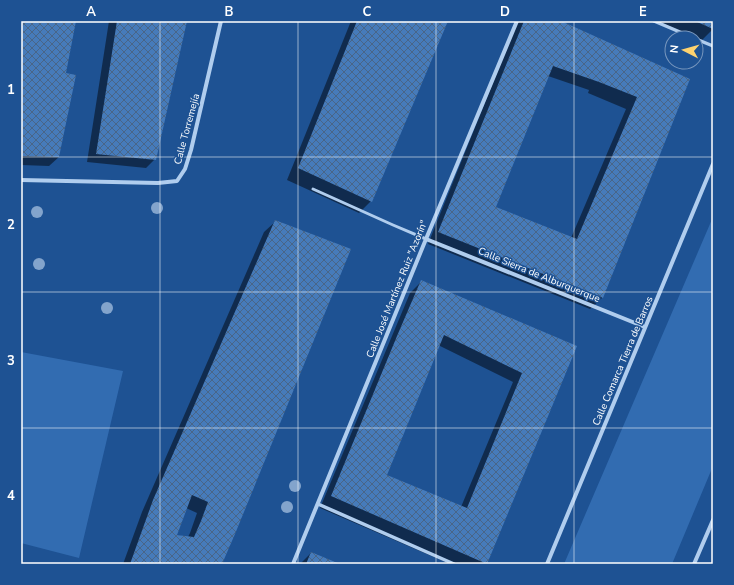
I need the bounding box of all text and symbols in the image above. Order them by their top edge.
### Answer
text: A [86,3,96,21]
text: B [225,3,234,21]
text: C [363,3,372,21]
text: D [500,3,510,21]
text: E [639,3,647,21]
north arrow [664,30,704,70]
text: N [667,44,682,54]
text: 1 [7,81,15,99]
street label: Calle Torremejía [171,92,203,166]
text: 2 [7,216,15,234]
street label: Calle José Martínez Ruiz "Azorín" [363,218,431,360]
street label: Calle Sierra de Alburquerque [476,244,602,306]
street label: Calle Comarca Tierra de Barros [589,294,657,428]
text: 3 [7,352,15,370]
text: 4 [7,487,15,505]

